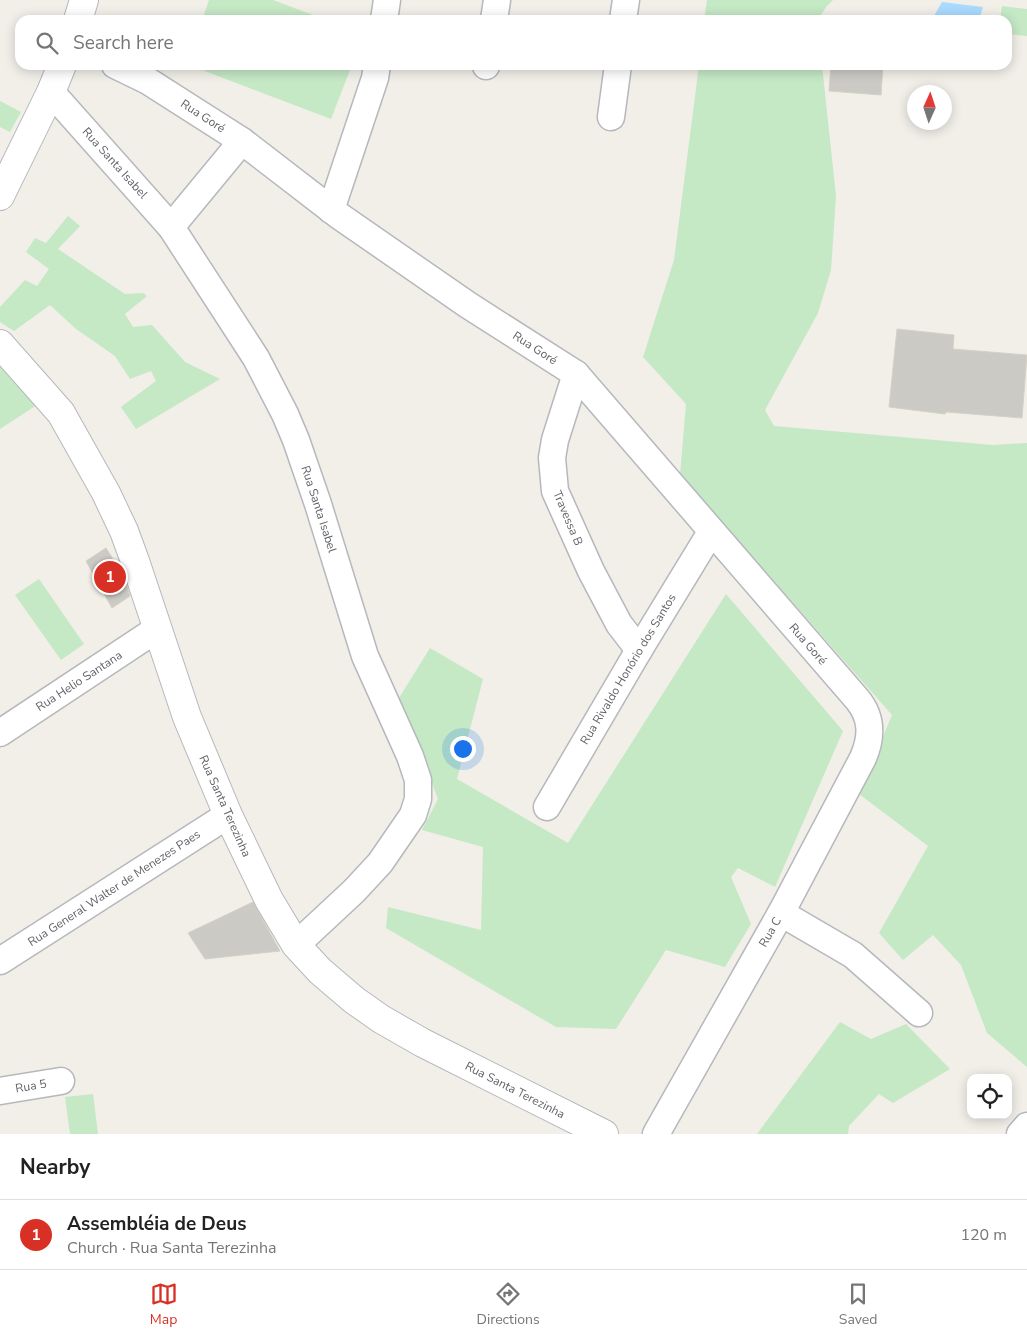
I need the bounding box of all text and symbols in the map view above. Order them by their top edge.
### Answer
search box [15,15,1012,70]
icon: search [33,29,61,57]
text: Search here [73,30,174,56]
north arrow [907,85,952,130]
street label: Rua Goré [178,96,228,136]
street label: Rua Santa Isabel [79,124,152,202]
street label: Rua Goré [510,328,560,368]
street label: Rua Santa Isabel [297,463,341,555]
street label: Travessa B [549,488,587,548]
pin: 1 [94,558,126,596]
street label: Rua Rivaldo Honório dos Santos [576,590,680,747]
street label: Rua Goré [785,620,831,668]
street label: Rua Helio Santana [33,647,125,715]
your location [450,736,476,762]
street label: Rua Santa Terezinha [195,752,255,860]
street label: Rua General Walter de Menezes Paes [25,826,204,950]
street label: Rua C [755,914,785,950]
street label: Rua Santa Terezinha [462,1058,568,1122]
map controls [967,1074,1012,1119]
button: locate [967,1074,1012,1119]
street label: Rua 5 [14,1076,48,1096]
text: Nearby [20,1153,90,1181]
text: Assembléia de Deus [67,1211,246,1237]
text: 1 [31,1224,41,1246]
text: 120 m [960,1224,1007,1246]
text: Church · Rua Santa Terezinha [67,1237,277,1259]
tab: Map [150,1280,178,1329]
tab: Directions [477,1280,540,1329]
tab: Saved [839,1280,877,1329]

